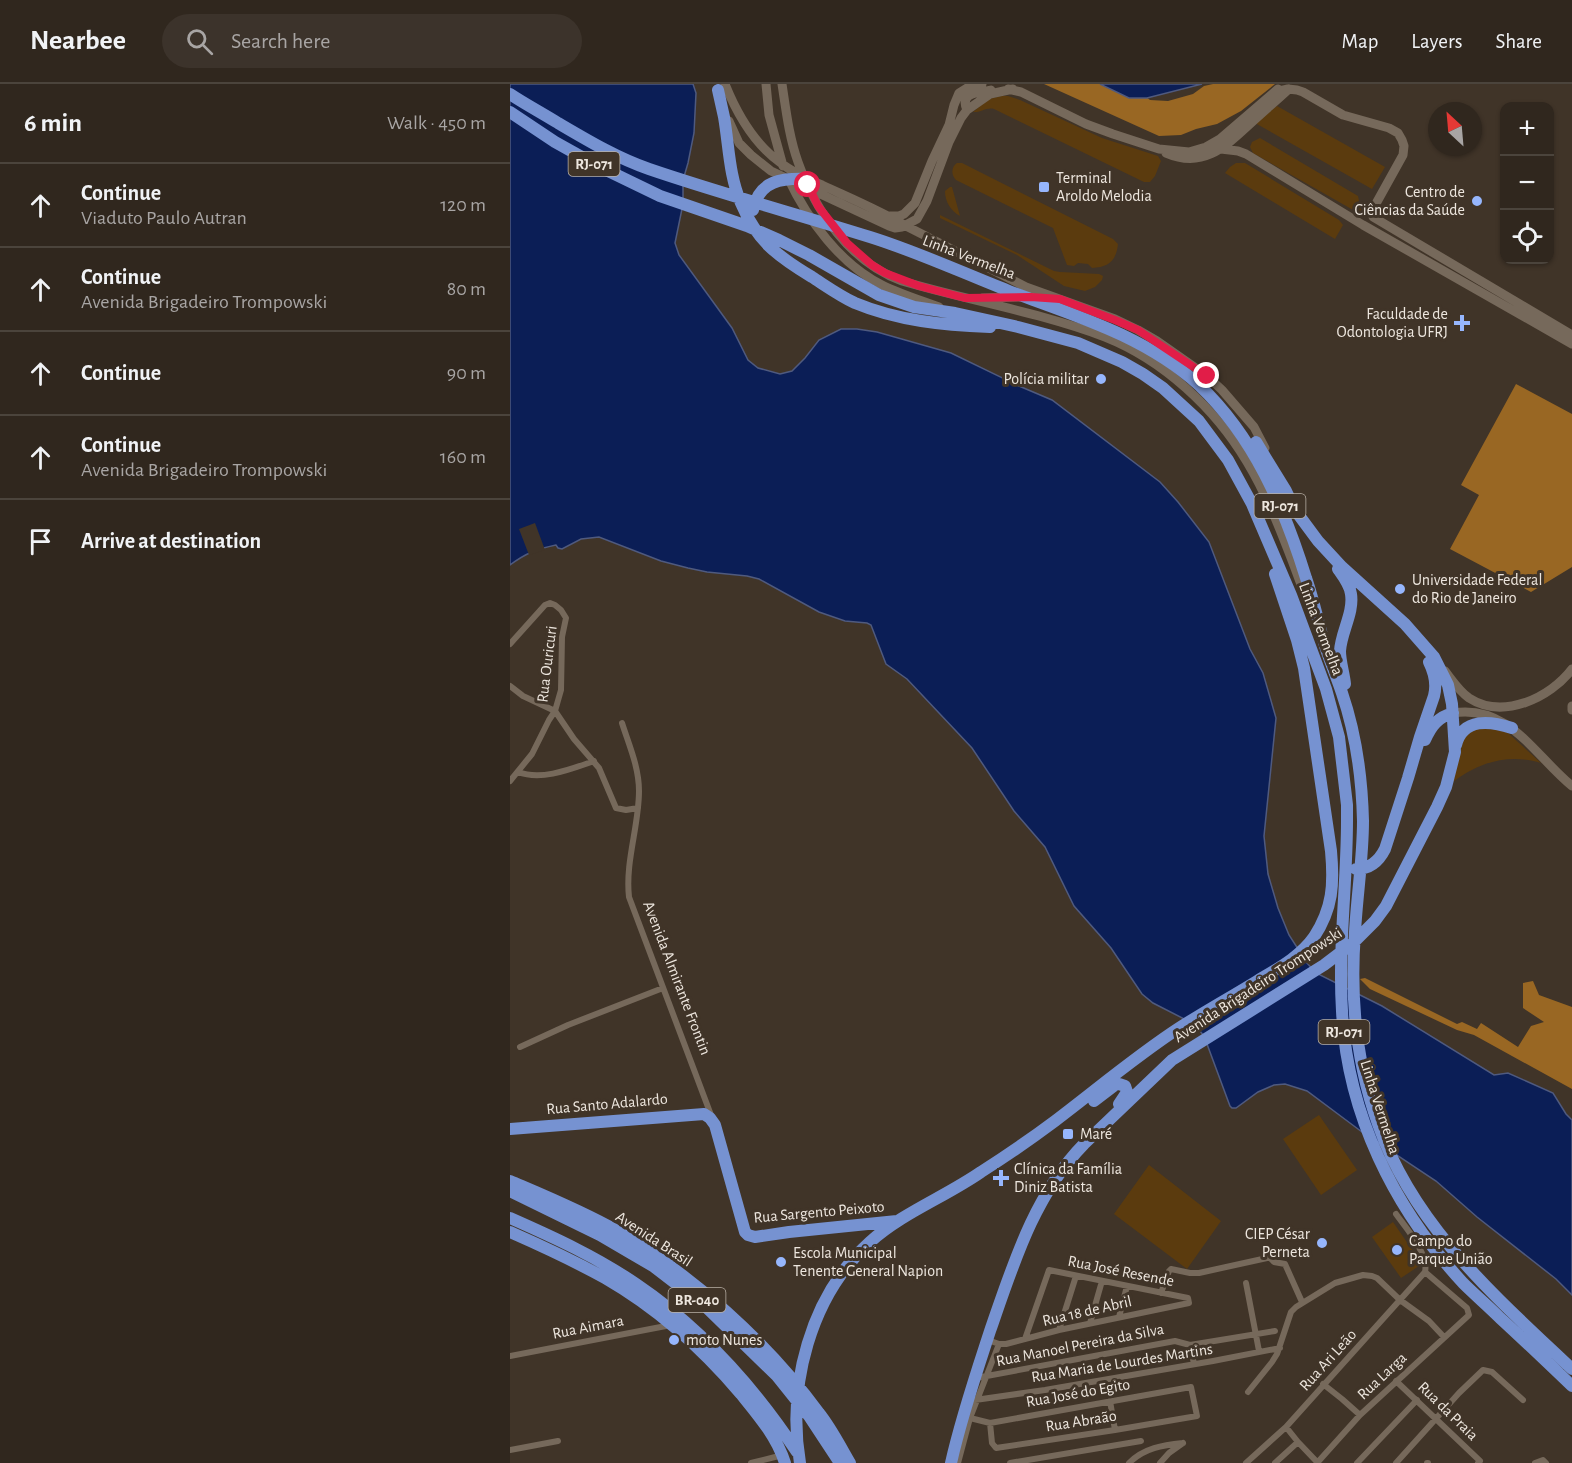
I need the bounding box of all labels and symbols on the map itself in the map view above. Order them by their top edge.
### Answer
north arrow [1428,102,1482,156]
road number: RJ-071 [568,152,620,176]
place label: Terminal Aroldo Melodia [1056,170,1152,204]
route start [794,171,820,197]
marker: Terminal Aroldo Melodia [1037,180,1051,194]
place label: Centro de Ciências da Saúde [1354,184,1465,218]
marker: Centro de Ciências da Saúde [1470,194,1484,208]
street label: Linha Vermelha [920,232,1018,282]
place label: Faculdade de Odontologia UFRJ [1337,306,1448,340]
marker: Faculdade de Odontologia UFRJ [1453,314,1471,332]
route end [1193,362,1219,388]
place label: Polícia militar [1004,371,1090,387]
marker: Polícia militar [1094,372,1108,386]
road number: RJ-071 [1254,494,1306,518]
place label: Universidade Federal do Rio de Janeiro [1412,572,1542,606]
street label: Linha Vermelha [1296,580,1346,678]
marker: Universidade Federal do Rio de Janeiro [1393,582,1407,596]
street label: Rua Ouricuri [534,625,560,703]
street label: Avenida Almirante Frontin [640,899,714,1057]
street label: Avenida Brigadeiro Trompowski [1171,925,1345,1045]
road number: RJ-071 [1318,1020,1370,1044]
street label: Linha Vermelha [1357,1058,1403,1156]
street label: Rua Santo Adalardo [546,1091,669,1117]
place label: Maré [1080,1126,1112,1142]
marker: Maré [1061,1127,1075,1141]
place label: Clínica da Família Diniz Batista [1014,1161,1122,1195]
marker: Clínica da Família Diniz Batista [992,1169,1010,1187]
street label: Rua Sargento Peixoto [753,1198,885,1226]
street label: Avenida Brasil [613,1208,695,1270]
place label: CIEP César Perneta [1245,1226,1311,1260]
place label: Campo do Parque União [1409,1233,1493,1267]
marker: CIEP César Perneta [1315,1236,1329,1250]
marker: Campo do Parque União [1390,1243,1404,1257]
place label: Escola Municipal Tenente General Napion [793,1245,943,1279]
street label: Rua José Resende [1066,1253,1176,1289]
marker: Escola Municipal Tenente General Napion [774,1255,788,1269]
road number: BR-040 [668,1288,726,1312]
street label: Rua 18 de Abril [1041,1293,1133,1329]
street label: Rua Aimara [551,1312,625,1342]
street label: Rua Manoel Pereira da Silva [995,1321,1165,1369]
street label: Rua Ari Leão [1296,1326,1360,1394]
place label: moto Nunes [686,1332,762,1348]
marker: moto Nunes [667,1333,681,1347]
street label: Rua Maria de Lourdes Martins [1030,1341,1214,1385]
street label: Rua Larga [1354,1349,1410,1403]
street label: Rua José do Egito [1025,1376,1131,1410]
street label: Rua da Praia [1415,1379,1481,1443]
street label: Rua Abraão [1044,1407,1118,1435]

